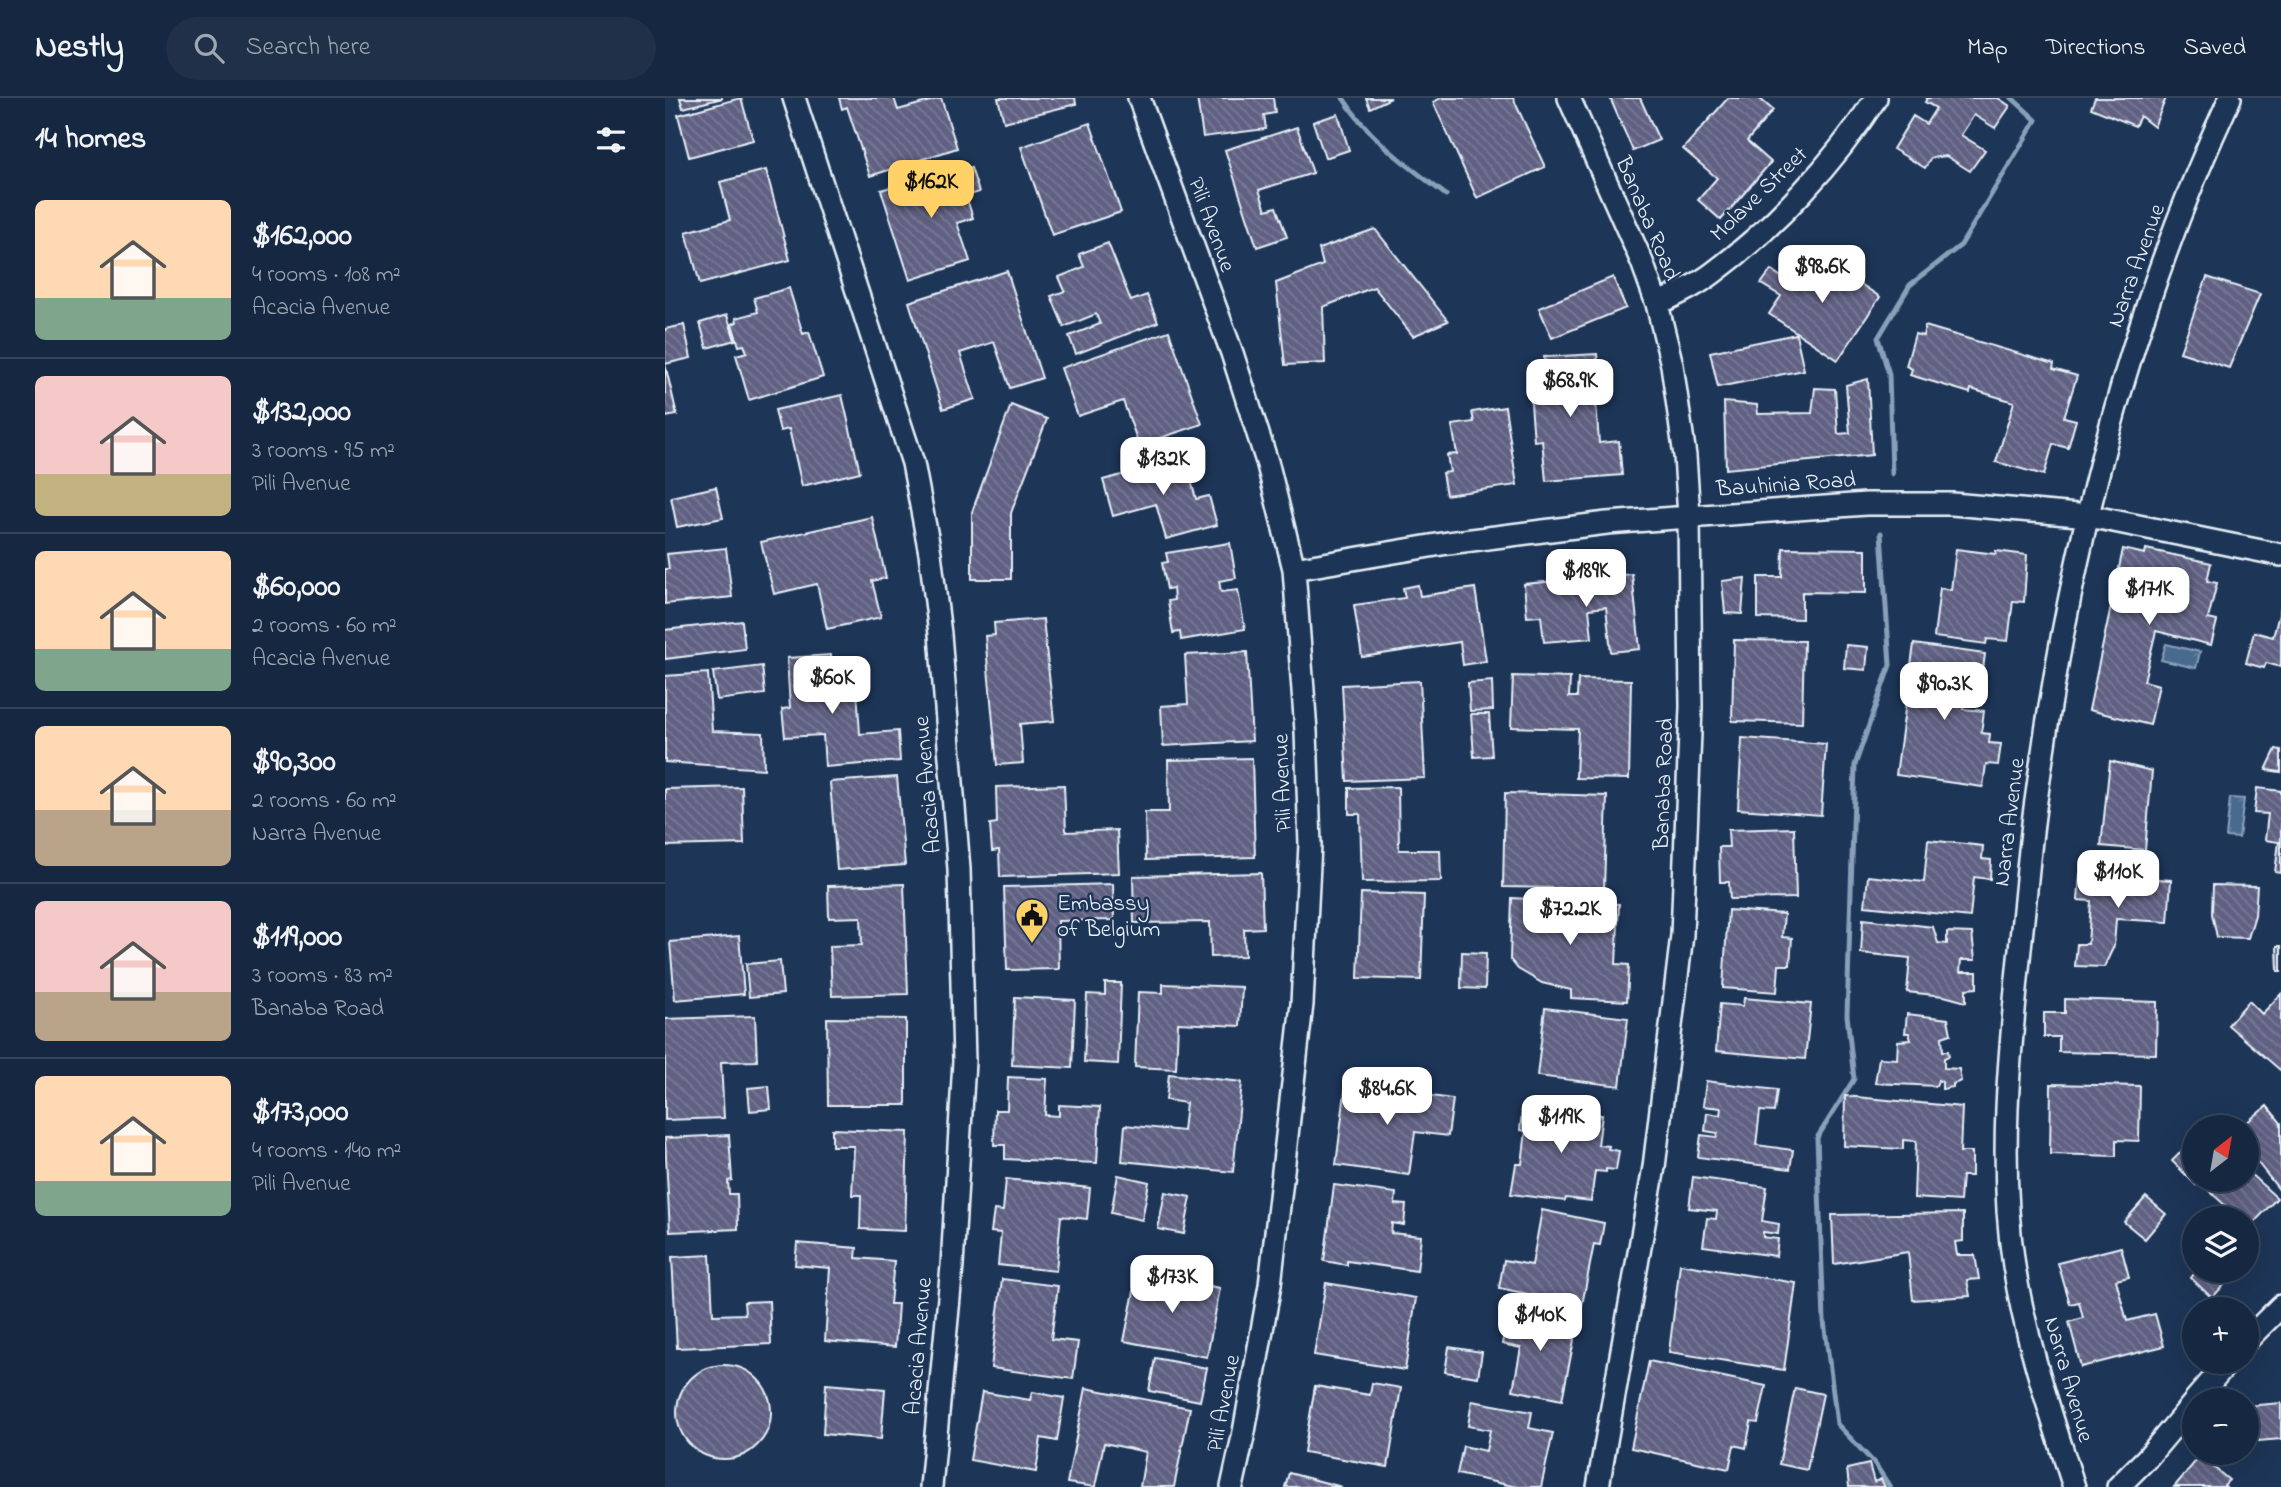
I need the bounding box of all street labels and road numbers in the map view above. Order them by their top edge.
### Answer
street label: Molave Street [1703,139,1816,250]
street label: Banaba Road [1605,151,1688,286]
street label: Pili Avenue [1178,173,1243,277]
street label: Narra Avenue [2100,199,2175,332]
street label: Bauhinia Road [1714,464,1857,507]
street label: Acacia Avenue [906,714,951,855]
street label: Banaba Road [1646,717,1683,852]
street label: Pili Avenue [1265,732,1302,833]
street label: Narra Avenue [1986,756,2035,888]
street label: Acacia Avenue [897,1275,942,1416]
street label: Narra Avenue [2034,1313,2101,1447]
street label: Pili Avenue [1199,1351,1250,1455]

